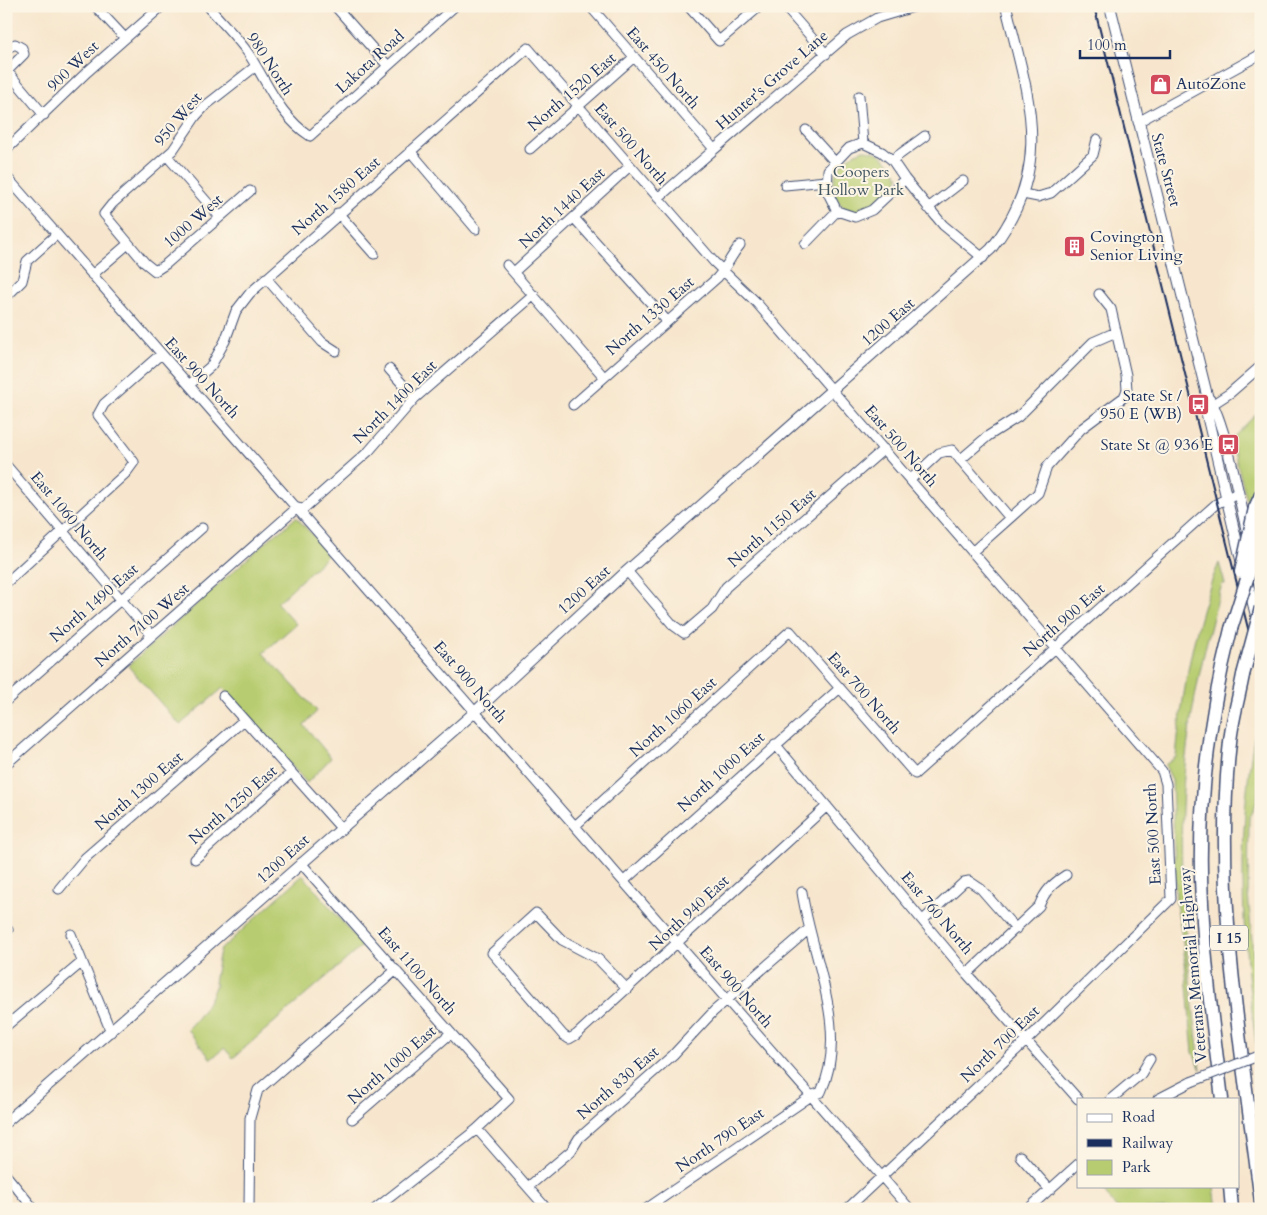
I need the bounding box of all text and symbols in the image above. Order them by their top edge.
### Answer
street label: East 450 North [621,22,705,114]
street label: Lakota Road [331,25,409,99]
street label: Hunter's Grove Lane [711,25,833,135]
street label: 980 North [241,28,299,100]
scale bar [1080,28,1170,60]
text: 100 m [1087,35,1127,55]
street label: 900 West [42,36,104,96]
street label: North 1520 East [523,47,621,137]
shop icon: AutoZone [1148,72,1172,96]
place label: AutoZone [1176,73,1246,95]
street label: 950 West [149,87,207,151]
street label: East 500 North [589,98,673,190]
street label: State Street [1146,131,1186,209]
street label: North 1580 East [287,151,385,241]
park label: Coopers Hollow Park [818,161,905,201]
street label: North 1440 East [514,162,610,254]
street label: 1000 West [158,189,228,253]
place label: Covington Senior Living [1090,226,1183,266]
building icon: Covington Senior Living [1062,234,1086,258]
street label: North 1330 East [601,271,699,361]
street label: 1200 East [857,293,919,351]
street label: East 900 North [160,333,245,424]
street label: North 1400 East [348,355,442,449]
place label: State St / 950 E (WB) [1100,385,1183,425]
bus stop icon: State St / 950 E (WB) [1186,393,1210,417]
street label: East 500 North [859,400,943,492]
bus stop icon: State St @ 936 E [1217,433,1241,457]
place label: State St @ 936 E [1100,434,1213,456]
street label: East 1060 North [25,467,113,566]
street label: North 1150 East [723,483,821,573]
street label: North 1490 East [45,558,143,648]
street label: 1200 East [553,560,615,620]
street label: North 7100 West [90,578,194,672]
street label: North 900 East [1018,578,1110,662]
street label: East 900 North [428,636,512,728]
street label: East 700 North [822,647,906,739]
street label: North 1060 East [625,672,721,762]
street label: North 1000 East [673,727,769,817]
street label: North 1300 East [90,746,188,836]
street label: North 1250 East [184,760,282,850]
street label: East 500 North [1139,782,1167,886]
street label: 1200 East [252,829,314,889]
street label: Veterans Memorial Highway [1173,865,1213,1064]
street label: East 760 North [896,867,978,959]
street label: North 940 East [644,870,734,956]
street label: East 1100 North [372,922,462,1020]
road number: I 15 [1210,926,1248,950]
street label: East 900 North [694,941,778,1033]
street label: North 700 East [956,1001,1044,1087]
street label: North 1000 East [343,1020,441,1110]
street label: North 830 East [572,1041,664,1125]
legend [1077,1098,1240,1188]
street label: North 790 East [671,1102,769,1178]
text: Road [1122,1107,1155,1127]
text: Railway [1122,1133,1173,1153]
text: Park [1122,1157,1151,1177]

